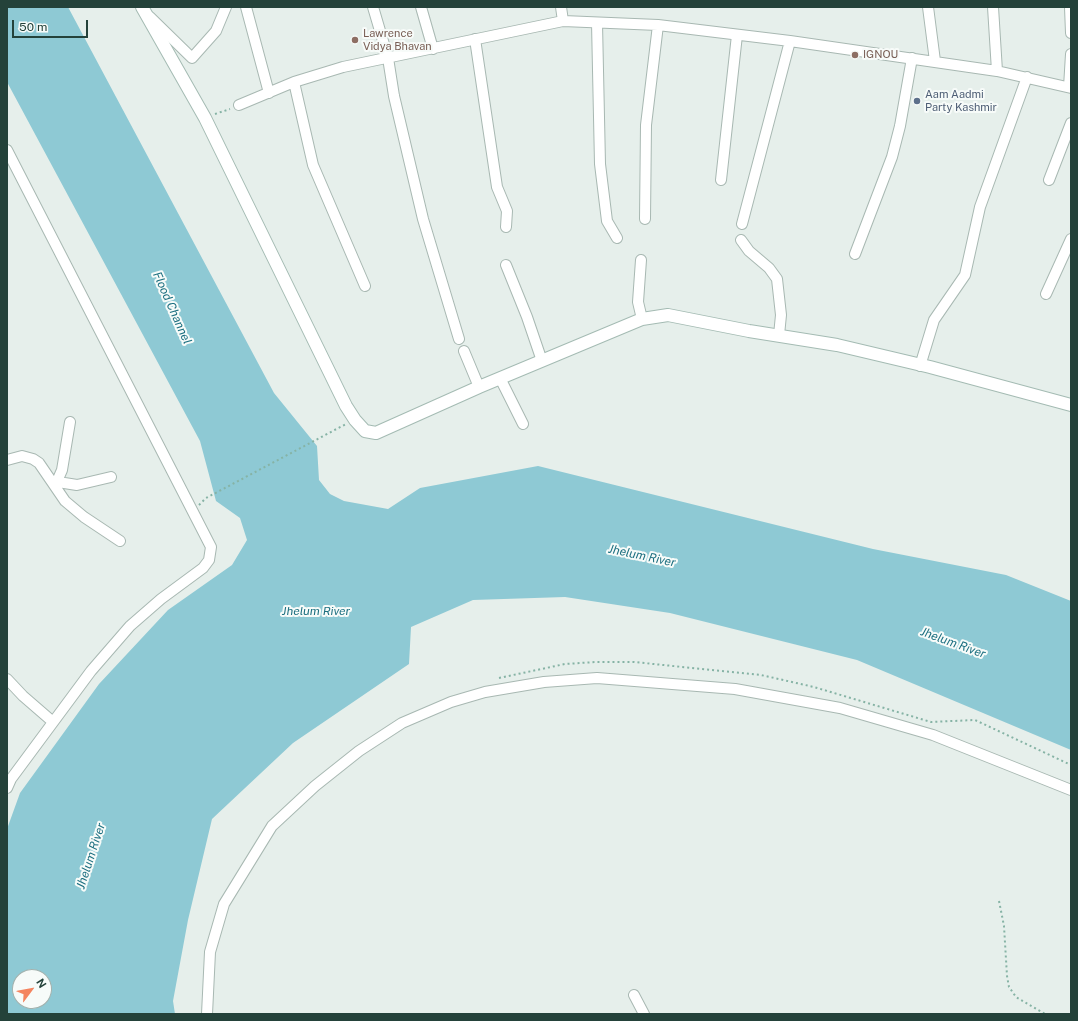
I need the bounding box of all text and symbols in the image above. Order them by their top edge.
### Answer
scale bar [14,12,90,38]
text: 50 m [19,20,47,34]
place label: Lawrence Vidya Bhavan [363,27,432,53]
marker: Lawrence Vidya Bhavan [350,35,360,45]
place label: IGNOU [863,48,898,62]
marker: IGNOU [850,50,860,60]
place label: Aam Aadmi Party Kashmir [925,88,997,114]
marker: Aam Aadmi Party Kashmir [912,96,922,106]
water label: Flood Channel [150,270,194,346]
water label: Jhelum River [607,542,677,570]
water label: Jhelum River [282,604,350,618]
water label: Jhelum River [918,625,988,661]
water label: Jhelum River [74,821,108,891]
north arrow [12,969,52,1009]
text: N [34,976,49,990]

